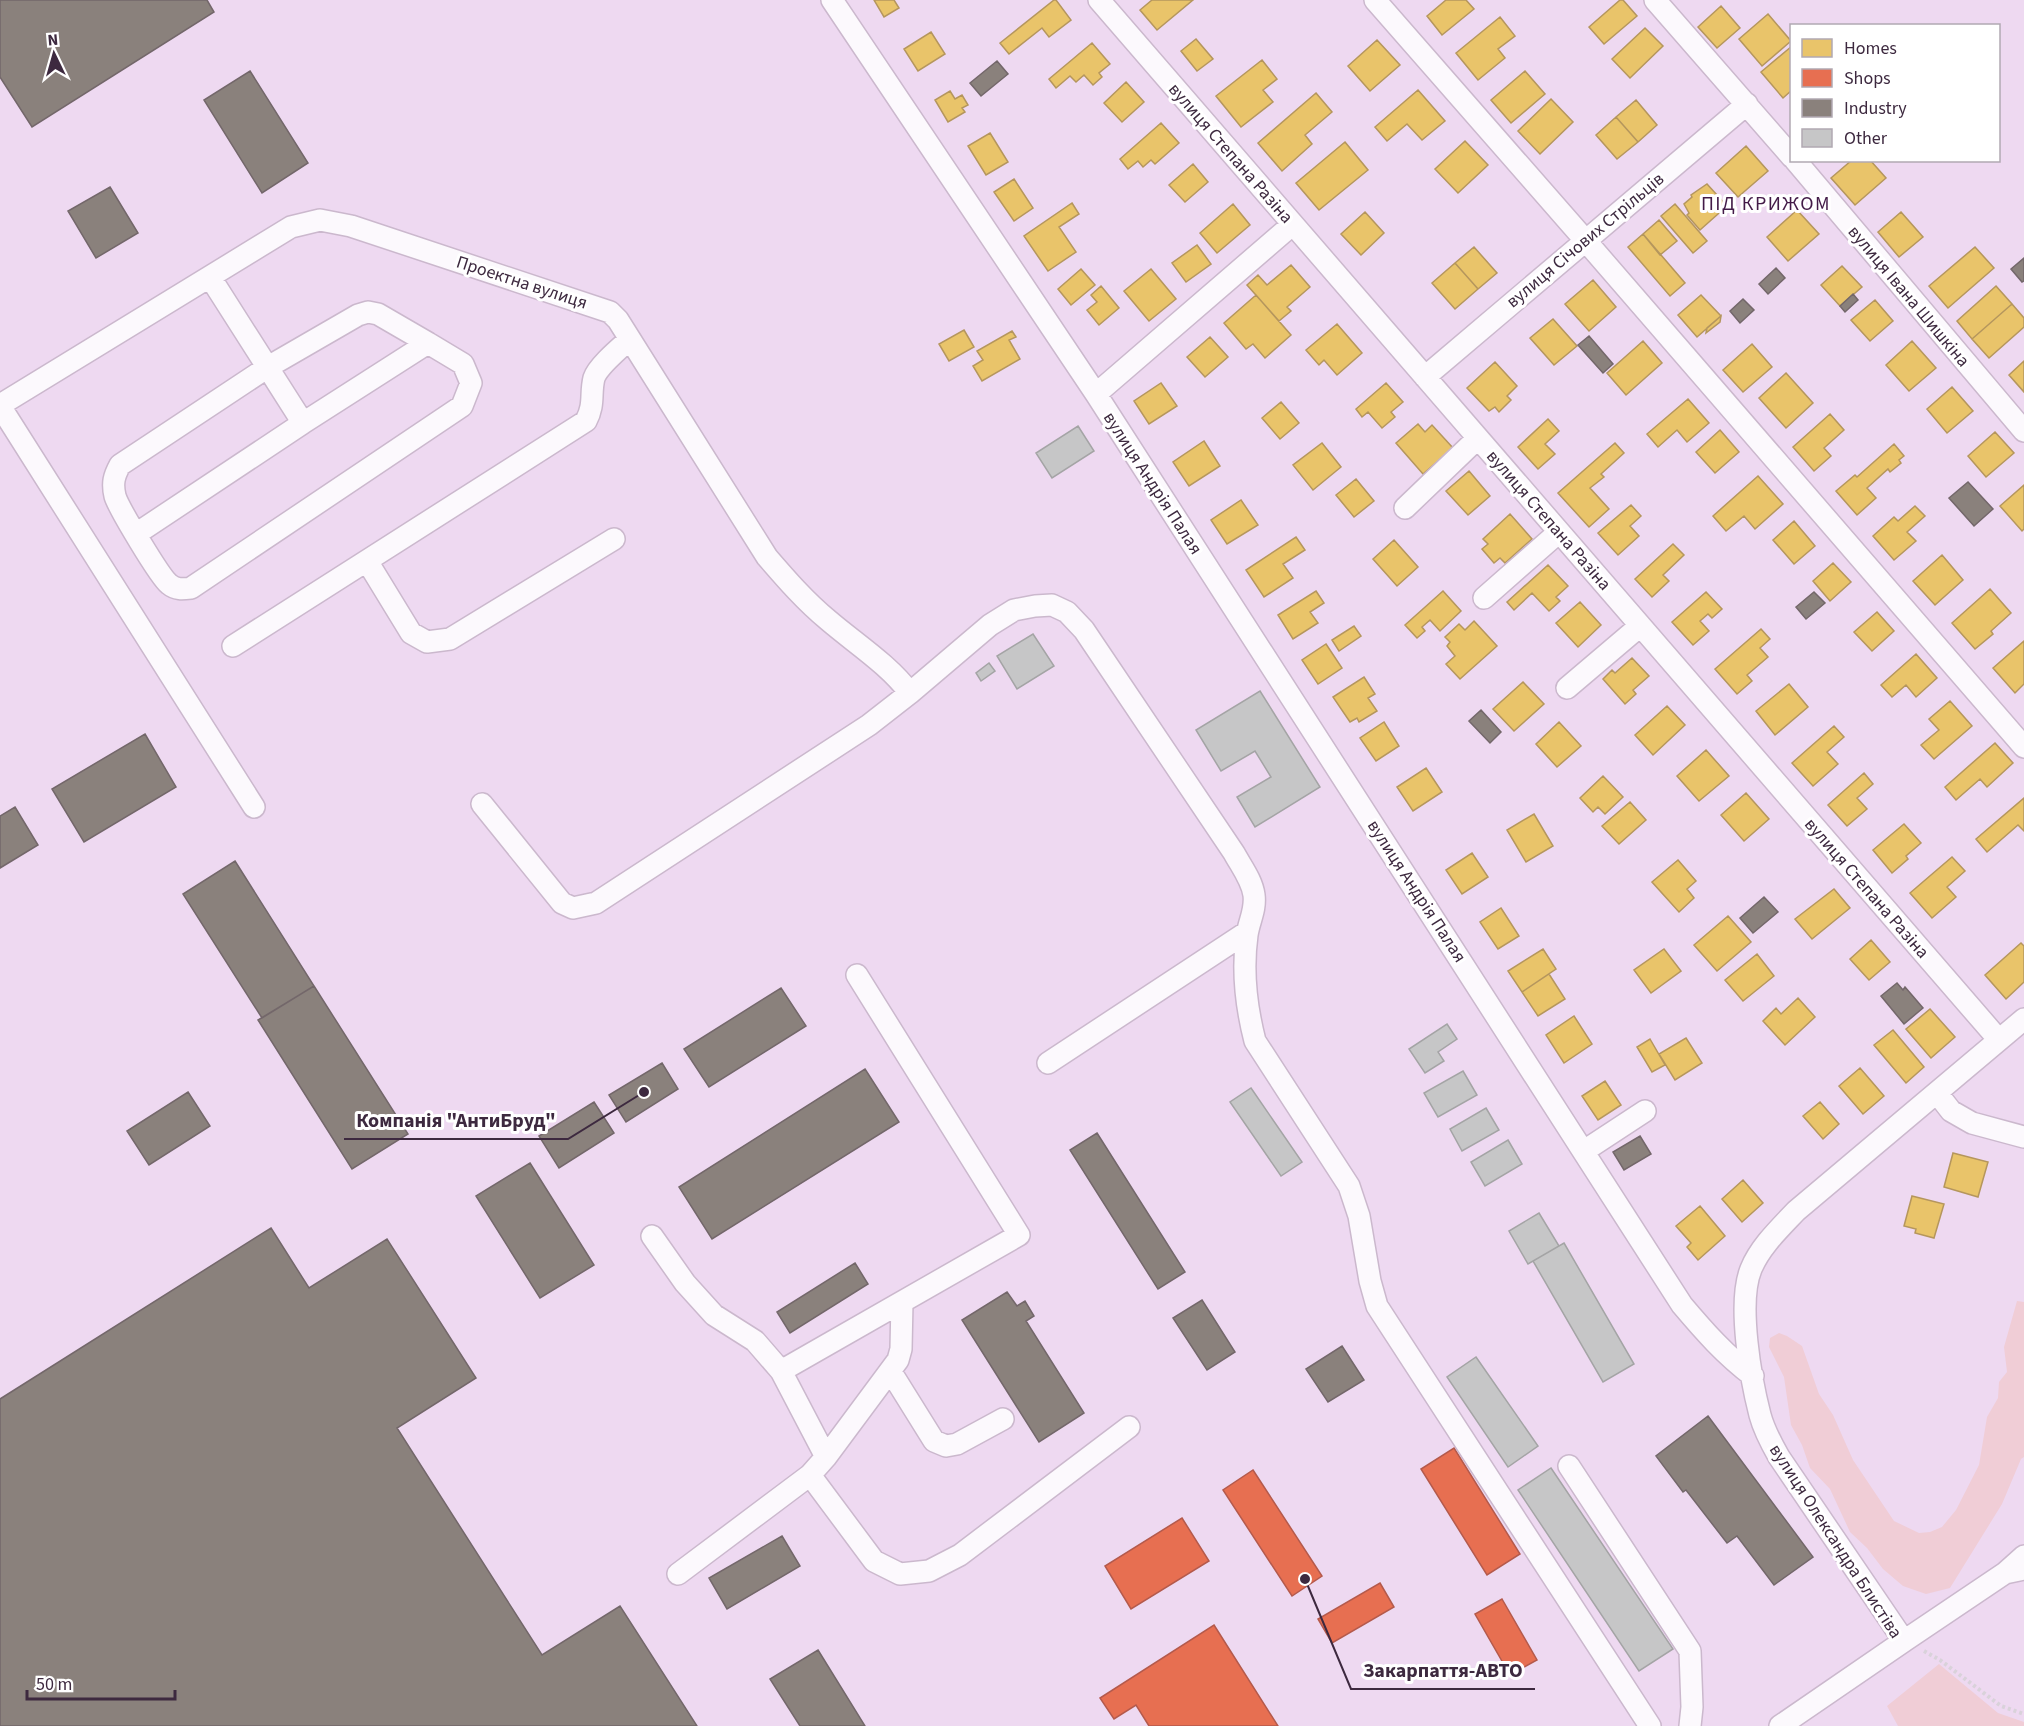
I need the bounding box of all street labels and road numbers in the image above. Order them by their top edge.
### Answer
street label: вулиця Степана Разіна [1163,78,1299,229]
street label: вулиця Січових Стрільців [1501,167,1670,314]
street label: вулиця Івана Шишкіна [1842,220,1975,372]
street label: Проектна вулиця [453,250,591,315]
street label: вулиця Андрія Палая [1097,407,1208,559]
street label: вулиця Степана Разіна [1481,445,1617,596]
street label: вулиця Степана Разіна [1799,813,1935,964]
street label: вулиця Андрія Палая [1361,815,1472,967]
street label: вулиця Олександра Блистіва [1763,1439,1908,1643]

